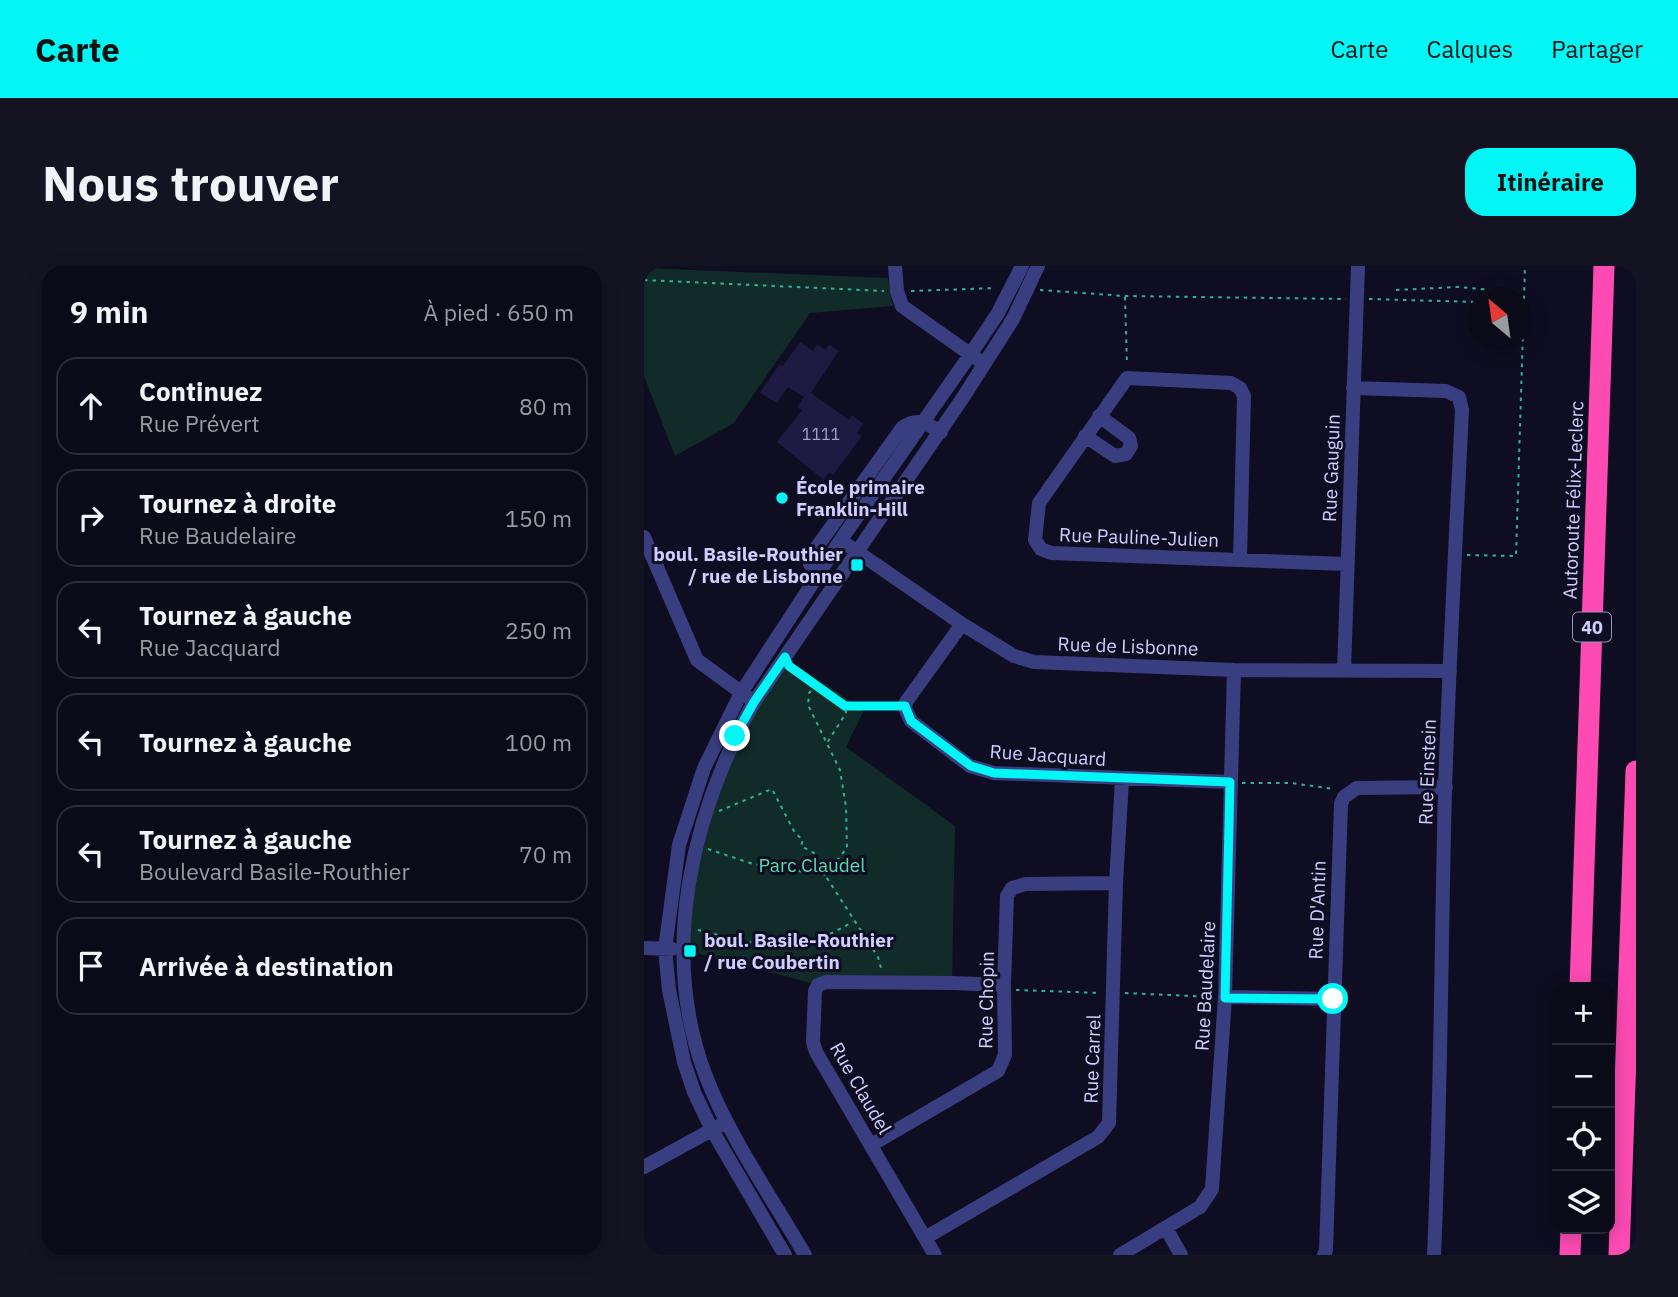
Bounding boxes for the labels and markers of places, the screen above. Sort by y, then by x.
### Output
place label: École primaire Franklin-Hill [796,475,925,521]
marker: École primaire Franklin-Hill [774,490,790,506]
place label: boul. Basile-Routhier / rue de Lisbonne [653,542,843,588]
marker: boul. Basile-Routhier / rue de Lisbonne [849,557,865,573]
place label: boul. Basile-Routhier / rue Coubertin [704,928,894,974]
marker: boul. Basile-Routhier / rue Coubertin [682,943,698,959]

